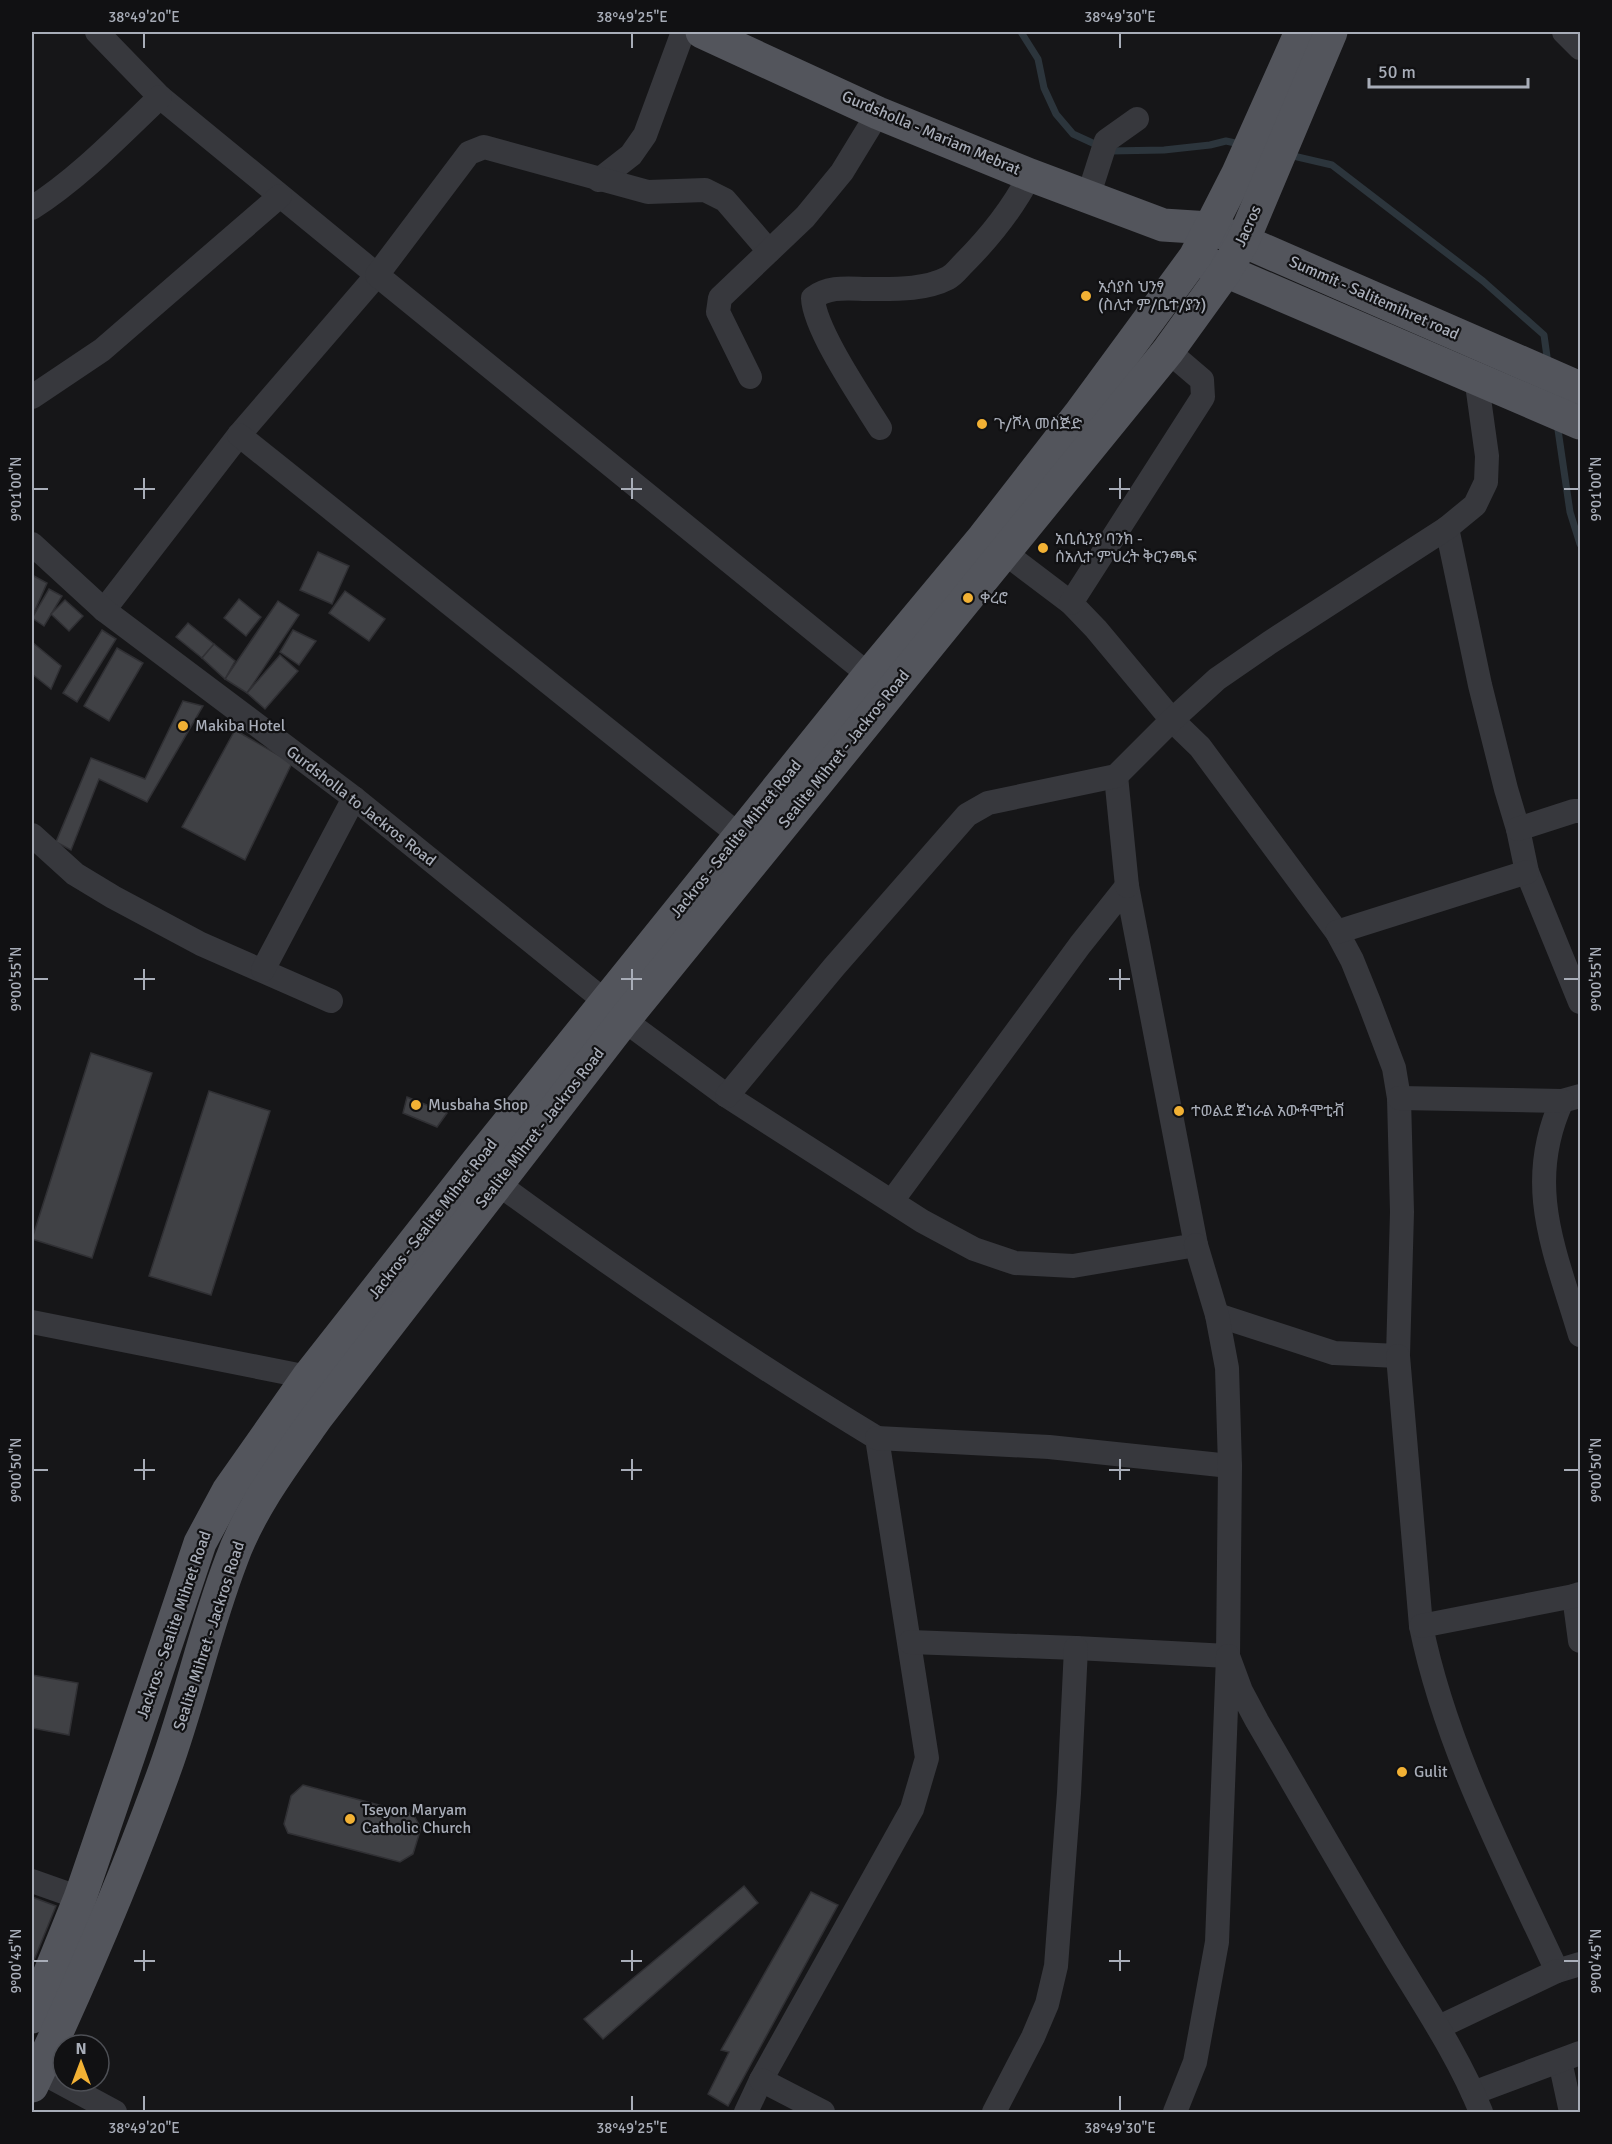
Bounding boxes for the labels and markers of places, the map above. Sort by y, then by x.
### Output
place label: ኢሳያስ ህንፃ (ስሊተ ም/ቤተ/ያን) [1098,277,1206,315]
marker: ኢሳያስ ህንፃ (ስሊተ ም/ቤተ/ያን) [1079,289,1093,303]
place label: ጉ/ሾላ መስጅድ [994,414,1083,434]
marker: ጉ/ሾላ መስጅድ [975,417,989,431]
place label: አቢሲንያ ባንክ - ሰአሊተ ምህረት ቅርንጫፍ [1055,529,1197,567]
marker: አቢሲንያ ባንክ - ሰአሊተ ምህረት ቅርንጫፍ [1036,541,1050,555]
place label: ቀረሮ [980,588,1008,608]
marker: ቀረሮ [961,591,975,605]
place label: Makiba Hotel [195,716,286,736]
marker: Makiba Hotel [176,719,190,733]
place label: Musbaha Shop [428,1095,528,1115]
marker: Musbaha Shop [409,1098,423,1112]
place label: ተወልደ ጀነራል አውቶሞቲቭ [1191,1101,1344,1121]
marker: ተወልደ ጀነራል አውቶሞቲቭ [1172,1104,1186,1118]
place label: Gulit [1414,1762,1448,1782]
marker: Gulit [1395,1765,1409,1779]
place label: Tseyon Maryam Catholic Church [362,1800,471,1838]
marker: Tseyon Maryam Catholic Church [343,1812,357,1826]

